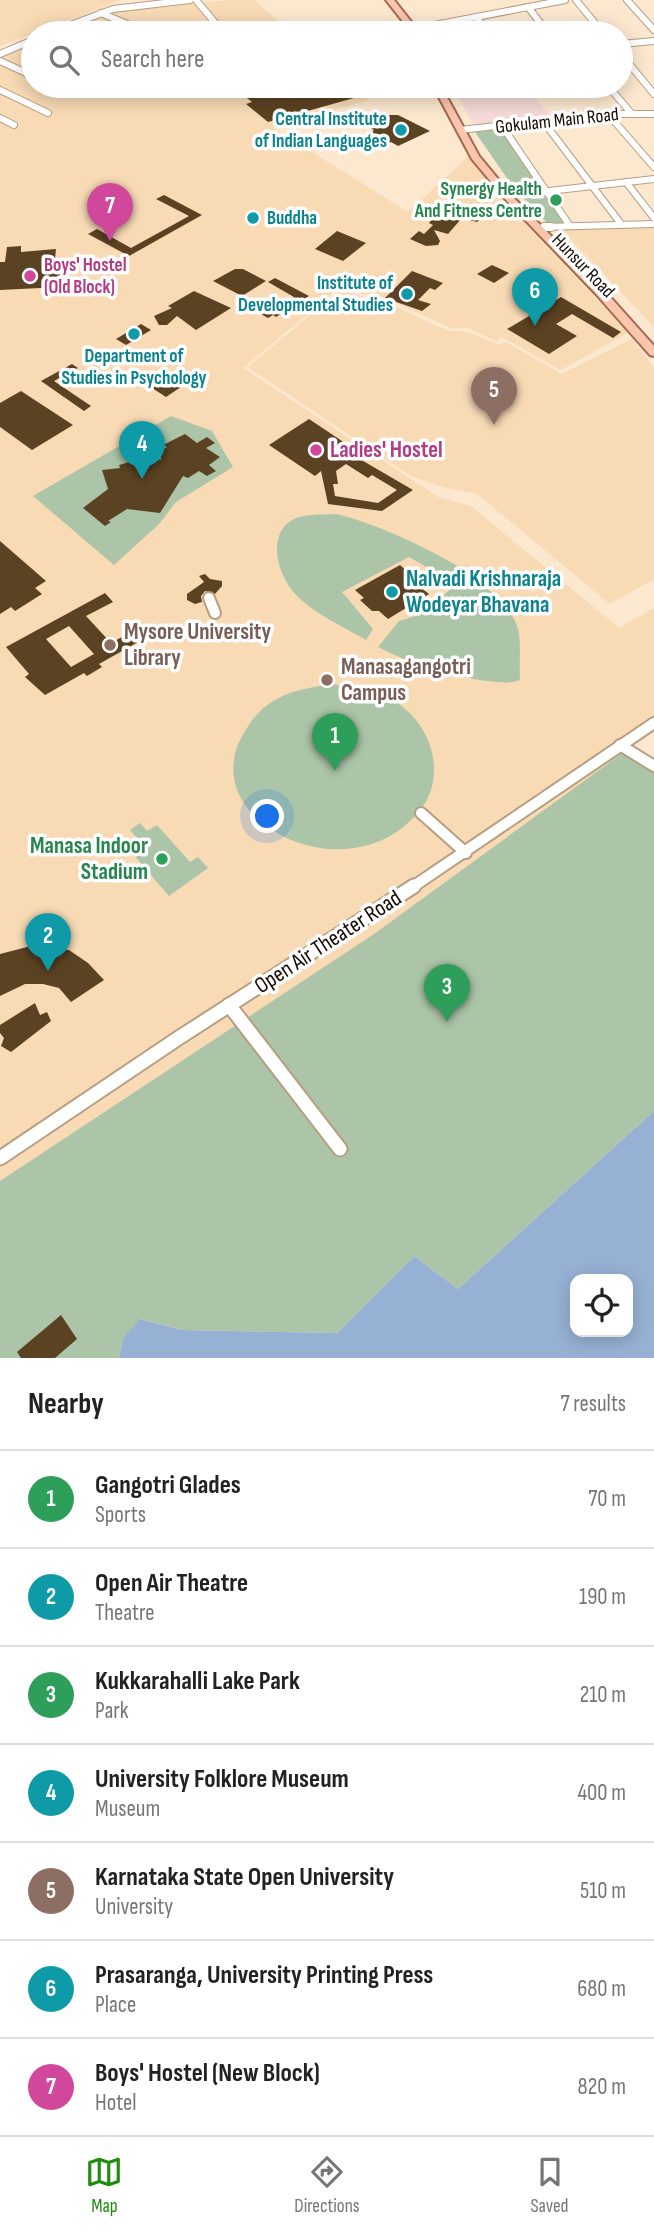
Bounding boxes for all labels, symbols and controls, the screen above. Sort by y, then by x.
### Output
search box [21,21,633,98]
icon: search [45,41,83,79]
text: Search here [101,44,204,75]
street label: Gokulam Main Road [494,103,620,139]
place label: Central Institute of Indian Languages [255,108,387,153]
marker: Central Institute of Indian Languages [393,122,409,138]
place label: Synergy Health And Fitness Centre [414,178,542,223]
pin: 7 [87,183,133,241]
marker: Synergy Health And Fitness Centre [548,192,564,208]
place label: Buddha [267,207,317,230]
marker: Buddha [245,210,261,226]
street label: Hunsur Road [547,229,619,303]
place label: Boys' Hostel (Old Block) [44,254,127,299]
marker: Boys' Hostel (Old Block) [22,268,38,284]
pin: 6 [512,268,558,326]
place label: Institute of Developmental Studies [238,272,394,317]
marker: Institute of Developmental Studies [399,286,415,302]
marker: Department of Studies in Psychology [126,326,142,342]
place label: Department of Studies in Psychology [62,345,207,390]
pin: 5 [471,367,517,425]
pin: 4 [119,421,165,479]
place label: Ladies' Hostel [330,436,443,464]
marker: Ladies' Hostel [308,442,324,458]
place label: Nalvadi Krishnaraja Wodeyar Bhavana [406,565,561,619]
marker: Nalvadi Krishnaraja Wodeyar Bhavana [384,584,400,600]
place label: Mysore University Library [124,618,272,672]
marker: Mysore University Library [102,637,118,653]
place label: Manasagangotri Campus [341,653,471,707]
marker: Manasagangotri Campus [319,672,335,688]
pin: 1 [312,713,358,771]
your location [250,799,284,833]
place label: Manasa Indoor Stadium [30,832,148,886]
marker: Manasa Indoor Stadium [154,851,170,867]
street label: Open Air Theater Road [249,884,407,1000]
pin: 2 [25,913,71,971]
pin: 3 [424,964,470,1022]
map controls [570,1274,633,1337]
button: locate [570,1274,633,1337]
text: Nearby [28,1386,104,1422]
text: 7 results [560,1390,626,1418]
text: Gangotri Glades [95,1470,241,1501]
text: 1 [46,1485,56,1513]
text: 70 m [588,1485,626,1513]
text: Sports [95,1501,146,1529]
text: Open Air Theatre [95,1568,248,1599]
text: 2 [46,1583,56,1611]
text: 190 m [579,1583,626,1611]
text: Theatre [95,1599,155,1627]
text: Kukkarahalli Lake Park [95,1666,300,1697]
text: 3 [46,1681,56,1709]
text: 210 m [580,1681,626,1709]
text: Park [95,1697,129,1725]
text: University Folklore Museum [95,1764,349,1795]
text: 4 [46,1779,56,1807]
text: 400 m [577,1779,626,1807]
text: Museum [95,1795,160,1823]
text: Karnataka State Open University [95,1862,394,1893]
text: 5 [46,1877,56,1905]
text: 510 m [580,1877,626,1905]
text: University [95,1893,173,1921]
text: Prasaranga, University Printing Press [95,1960,433,1991]
text: 6 [46,1975,56,2003]
text: 680 m [577,1975,626,2003]
text: Place [95,1991,136,2019]
text: Boys' Hostel (New Block) [95,2058,320,2089]
text: 7 [46,2073,56,2101]
text: 820 m [577,2073,626,2101]
text: Hotel [95,2089,137,2117]
tab: Map [85,2153,123,2218]
tab: Directions [294,2153,360,2218]
tab: Saved [530,2153,569,2218]

